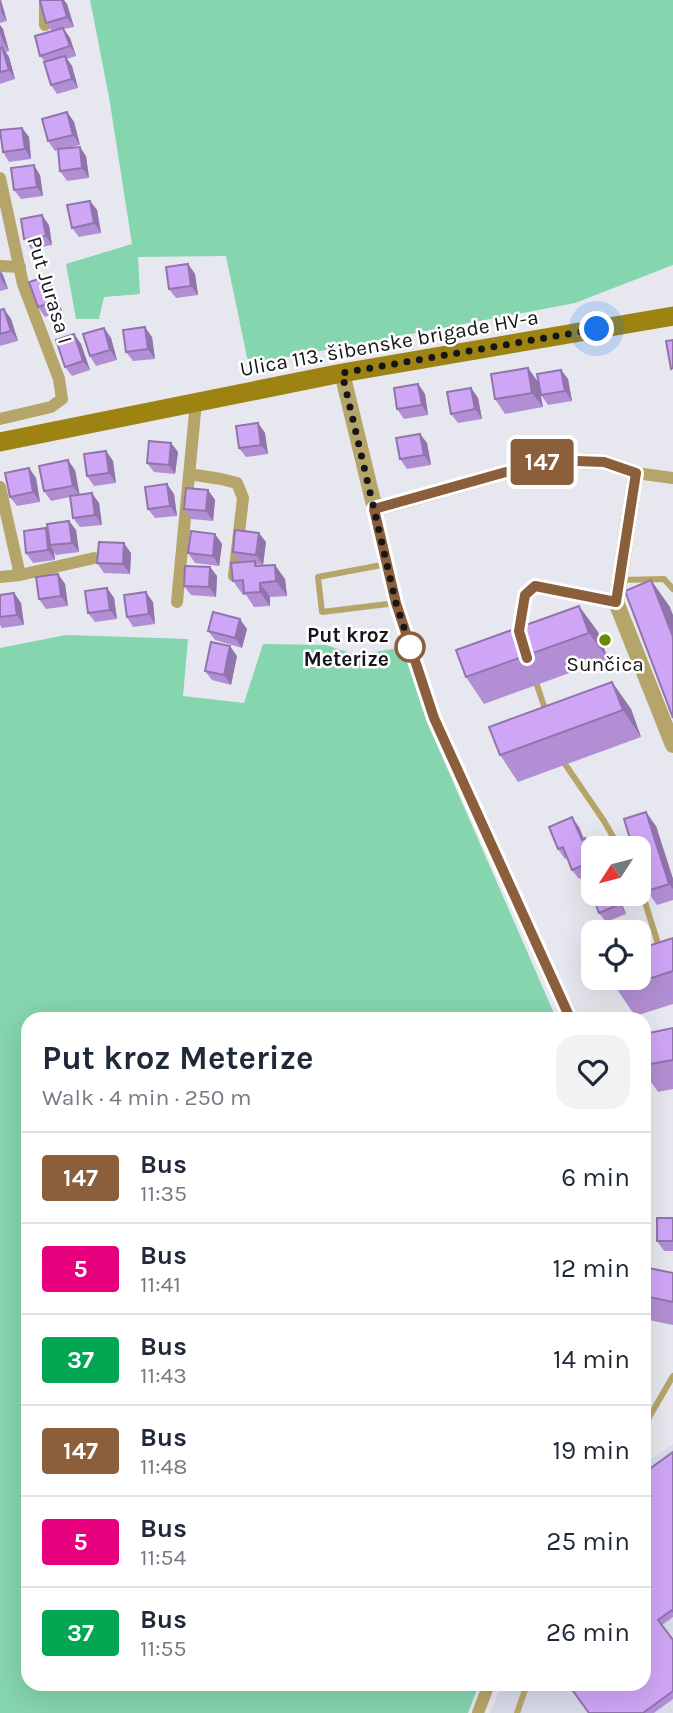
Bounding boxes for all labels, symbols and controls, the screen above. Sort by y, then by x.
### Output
street label: Put Jurasa I [22,233,78,347]
street label: Ulica 113. šibenske brigade HV-a [238,305,540,381]
your location [579,311,614,346]
line badge: 147 [502,439,582,485]
text: 147 [525,448,559,476]
place label: Put kroz Meterize [303,623,389,671]
marker: Put kroz Meterize [395,632,425,662]
marker: Sunčica [597,632,613,648]
place label: Sunčica [566,652,644,676]
north arrow [581,836,651,906]
map controls [581,836,651,990]
button: locate [581,920,651,990]
button: heart [556,1035,630,1109]
text: Put kroz Meterize [42,1039,314,1077]
text: Walk · 4 min · 250 m [42,1084,251,1111]
text: Bus [140,1149,187,1180]
text: 6 min [561,1162,630,1193]
text: 147 [63,1164,98,1192]
text: 11:35 [140,1180,187,1207]
text: Bus [140,1240,187,1271]
text: 12 min [552,1253,630,1284]
text: 5 [74,1255,87,1283]
text: 11:41 [140,1271,181,1298]
text: Bus [140,1331,187,1362]
text: 14 min [553,1344,630,1375]
text: 37 [67,1346,94,1374]
text: 11:43 [140,1362,187,1389]
text: Bus [140,1422,187,1453]
text: 19 min [552,1435,630,1466]
text: 147 [63,1437,98,1465]
text: 11:48 [140,1453,187,1480]
text: Bus [140,1513,187,1544]
text: 25 min [546,1526,630,1557]
text: 5 [74,1528,87,1556]
text: 11:54 [140,1544,186,1571]
text: Bus [140,1604,187,1635]
text: 26 min [546,1617,630,1648]
text: 37 [67,1619,94,1647]
text: 11:55 [140,1635,186,1662]

